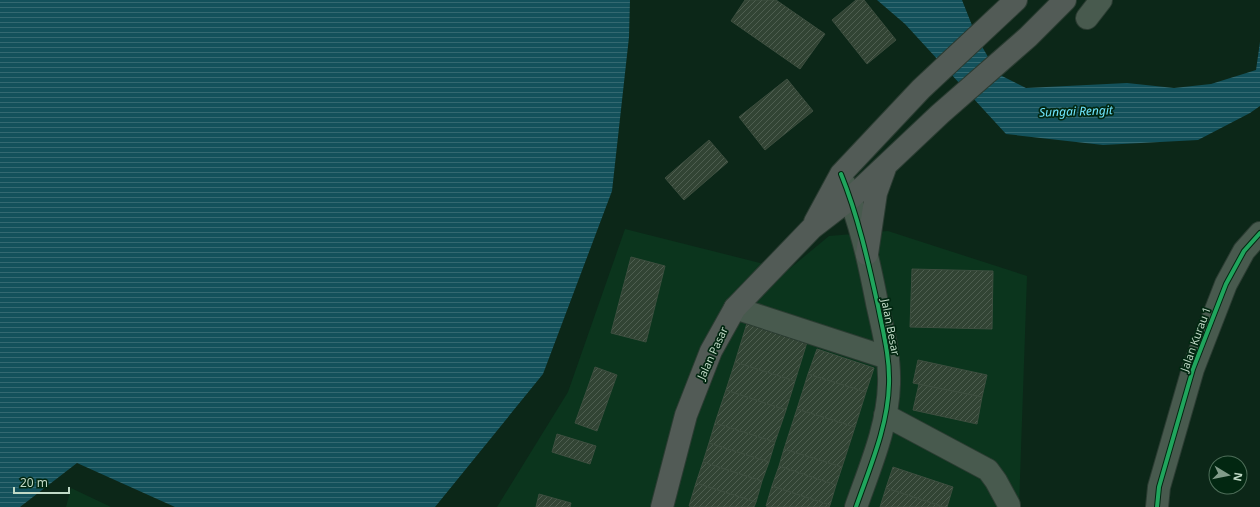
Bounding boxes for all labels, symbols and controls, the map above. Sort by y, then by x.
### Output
water label: Sungai Rengit [1039,101,1114,121]
street label: Jalan Besar [878,297,904,357]
street label: Jalan Kurau 1 [1176,305,1214,374]
street label: Jalan Pasar [693,324,731,383]
north arrow [1208,455,1248,495]
scale bar [14,469,69,495]
text: N [1230,471,1247,483]
text: 20 m [20,474,48,491]

